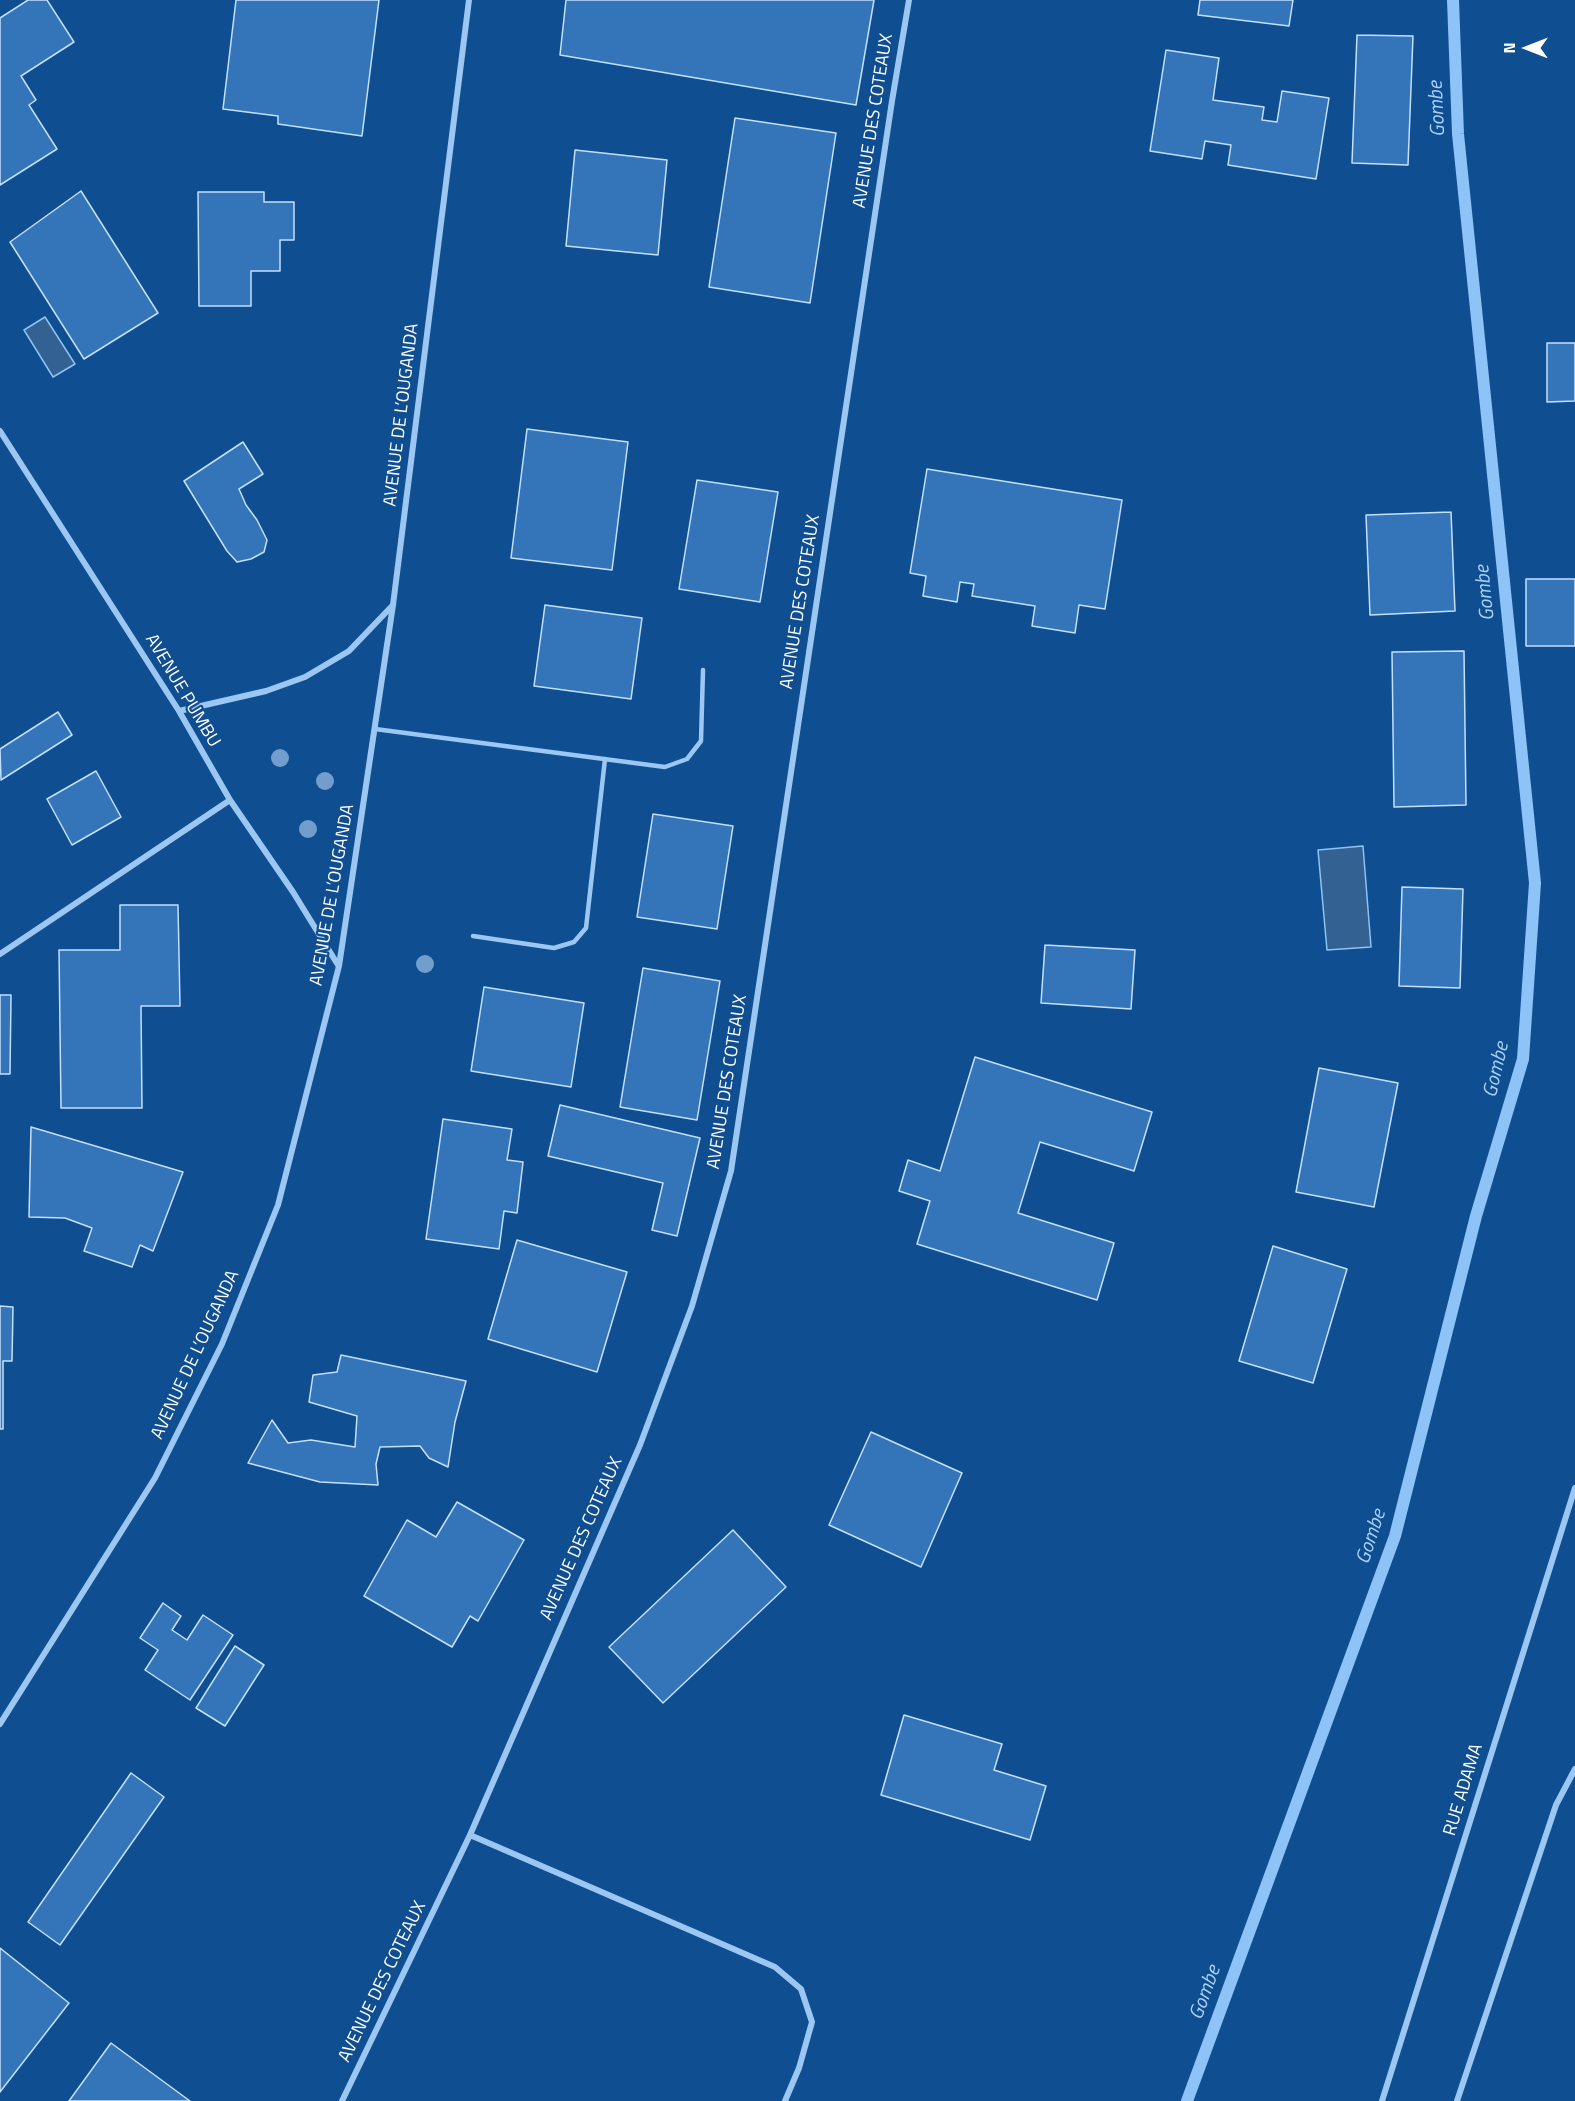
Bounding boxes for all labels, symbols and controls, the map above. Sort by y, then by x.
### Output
north arrow [1497,18,1557,78]
street label: AVENUE DES COTEAUX [850,32,898,210]
text: N [1497,42,1521,54]
water label: Gombe [1425,80,1451,138]
street label: AVENUE DE L’OUGANDA [380,322,424,508]
street label: AVENUE DES COTEAUX [777,513,825,691]
water label: Gombe [1471,564,1501,622]
street label: AVENUE PUMBU [140,630,224,752]
street label: AVENUE DE L’OUGANDA [306,802,360,988]
street label: AVENUE DES COTEAUX [704,993,752,1171]
water label: Gombe [1479,1040,1515,1100]
street label: AVENUE DE L’OUGANDA [147,1267,245,1443]
street label: AVENUE DES COTEAUX [536,1454,628,1624]
water label: Gombe [1352,1507,1392,1567]
street label: RUE ADAMA [1440,1741,1488,1839]
street label: AVENUE DES COTEAUX [335,1898,431,2066]
water label: Gombe [1185,1963,1227,2023]

